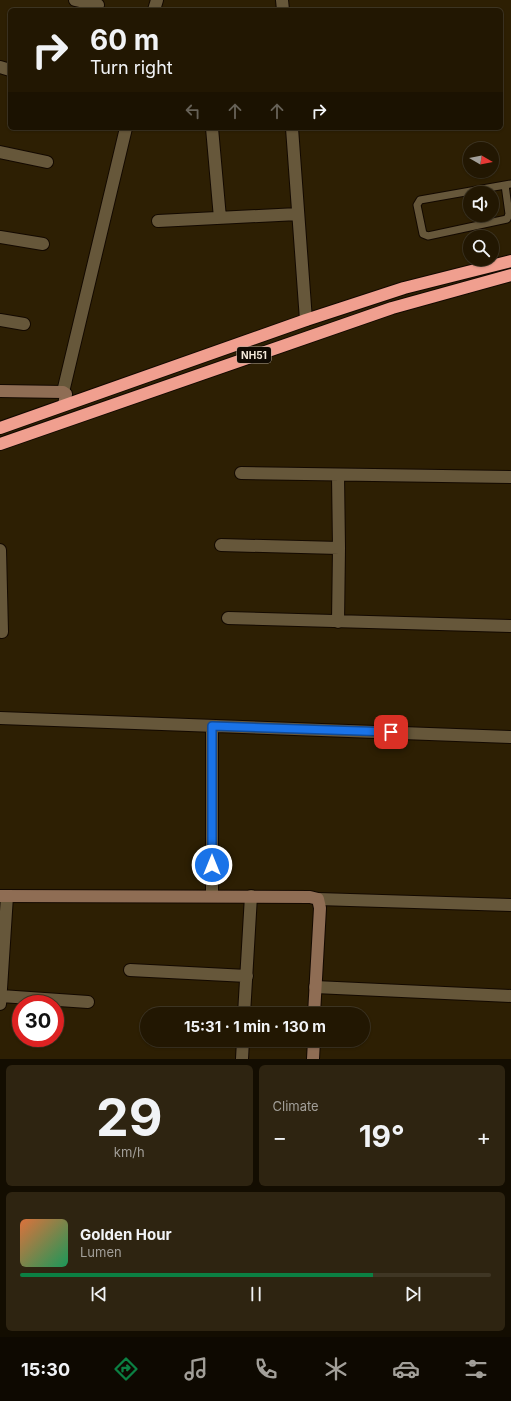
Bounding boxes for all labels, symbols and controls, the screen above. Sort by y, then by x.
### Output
text: 60 m [90,23,159,57]
icon: right [24,24,76,76]
text: Turn right [90,57,173,78]
icon: left [182,100,204,122]
icon: ahead [224,100,246,122]
icon: ahead [266,100,288,122]
icon: right [308,100,330,122]
north arrow [463,142,499,178]
map controls [463,142,499,266]
button: sound [463,186,499,222]
button: search [463,230,499,266]
road number: NH51 [237,347,271,363]
pin [374,715,408,749]
icon: arrive [380,721,402,743]
position arrow [191,844,233,886]
speed limit sign: 30 [12,995,64,1047]
text: 15:31 · 1 min · 130 m [184,1017,326,1036]
text: 29 [96,1086,163,1149]
text: Climate [273,1098,319,1114]
text: 19° [359,1118,405,1154]
text: − [273,1124,287,1150]
text: + [476,1124,491,1150]
text: km/h [114,1144,145,1160]
text: Golden Hour [80,1225,172,1244]
text: Lumen [80,1244,122,1260]
icon: previous [88,1283,110,1305]
icon: pause [245,1283,267,1305]
icon: next [402,1283,424,1305]
icon: directions [112,1355,140,1383]
icon: music [182,1355,210,1383]
icon: phone [252,1355,280,1383]
icon: climate [322,1355,350,1383]
icon: car [392,1355,420,1383]
icon: filters [462,1355,490,1383]
text: 15:30 [21,1359,70,1380]

